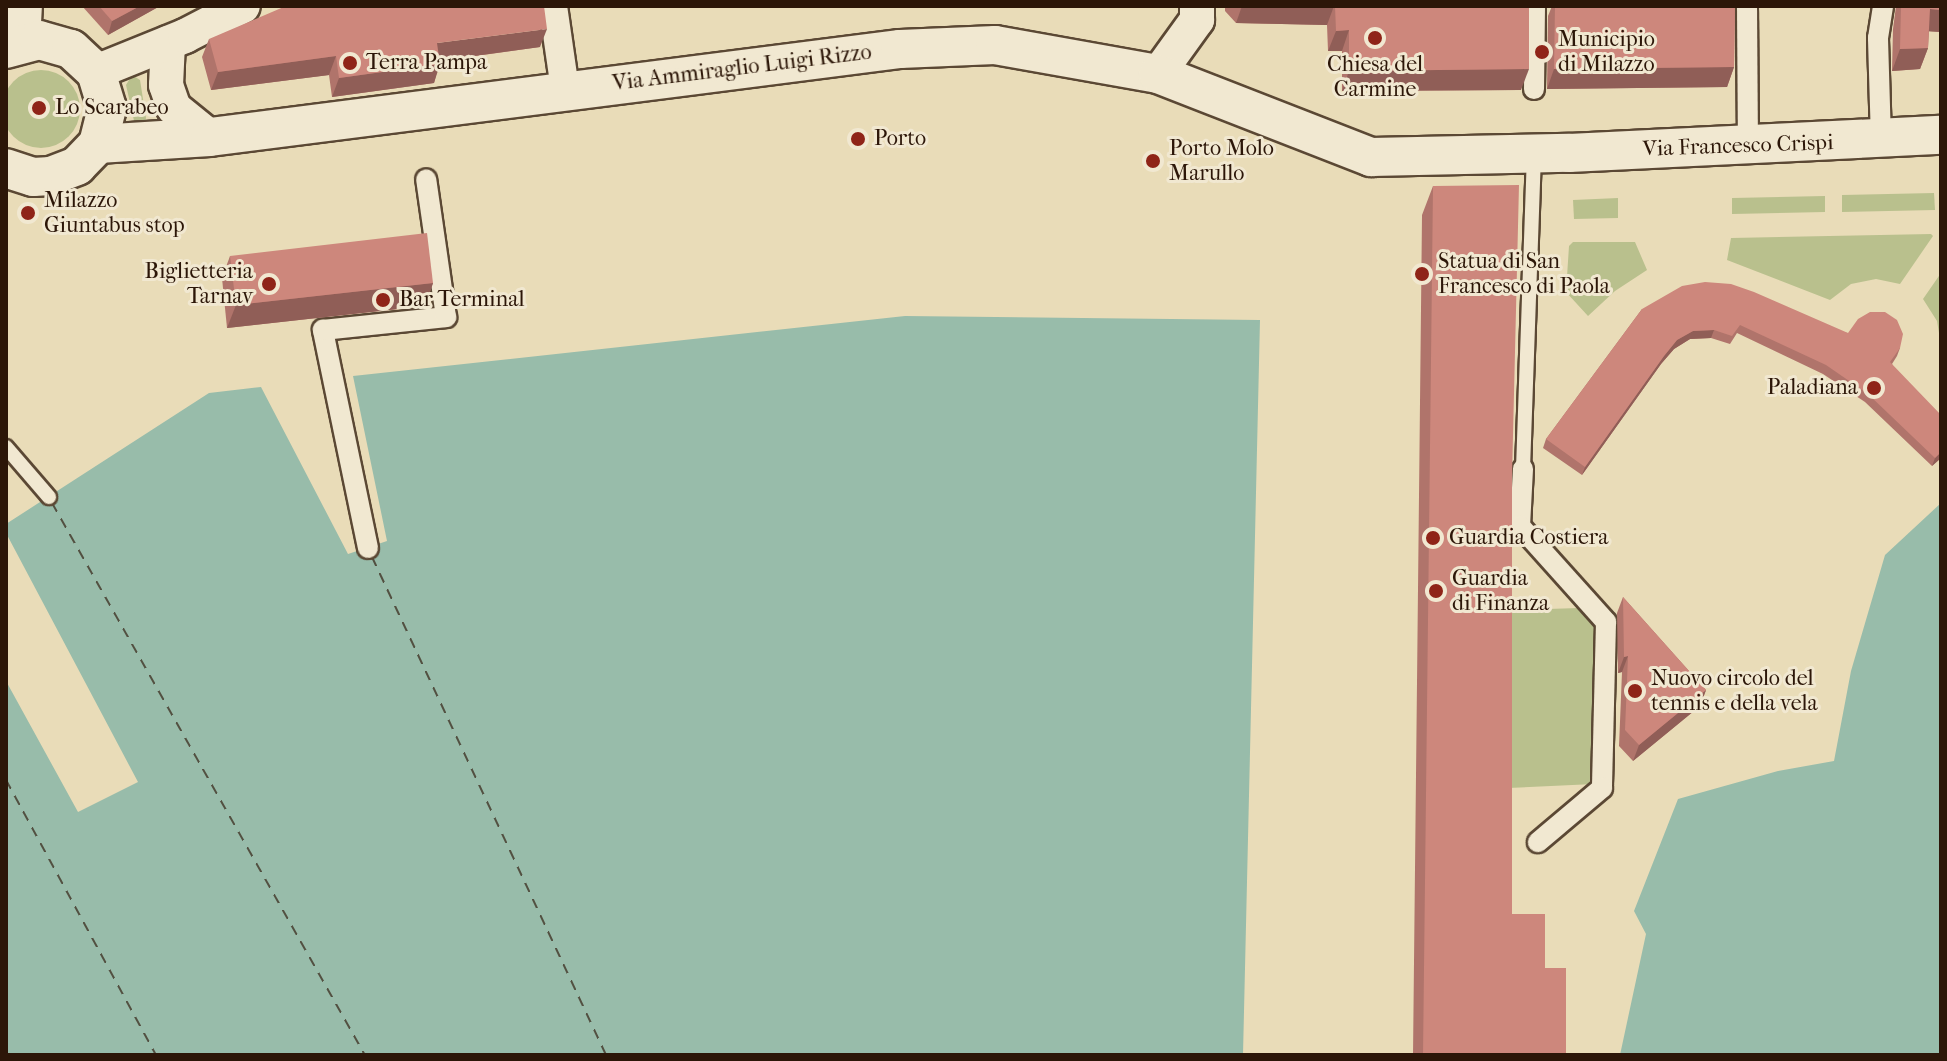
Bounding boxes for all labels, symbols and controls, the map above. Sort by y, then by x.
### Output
place label: Municipio di Milazzo [1558,26,1655,78]
marker: Chiesa del Carmine [1366,29,1384,47]
street label: Via Ammiraglio Luigi Rizzo [611,39,873,97]
marker: Municipio di Milazzo [1533,43,1551,61]
place label: Terra Pampa [366,50,487,76]
place label: Chiesa del Carmine [1327,51,1423,102]
marker: Terra Pampa [341,54,359,72]
place label: Lo Scarabeo [55,95,169,121]
marker: Lo Scarabeo [30,99,48,117]
place label: Porto [874,126,926,152]
street label: Via Francesco Crispi [1642,129,1834,163]
marker: Porto [849,130,867,148]
place label: Porto Molo Marullo [1169,135,1274,186]
marker: Porto Molo Marullo [1144,152,1162,170]
place label: Milazzo Giuntabus stop [44,187,185,238]
marker: Milazzo Giuntabus stop [19,204,37,222]
place label: Statua di San Francesco di Paola [1438,248,1610,300]
place label: Biglietteria Tarnav [145,258,253,310]
marker: Statua di San Francesco di Paola [1413,265,1431,283]
marker: Biglietteria Tarnav [260,275,278,293]
place label: Bar Terminal [399,287,525,313]
marker: Bar Terminal [374,291,392,309]
place label: Paladiana [1767,375,1858,401]
marker: Paladiana [1865,379,1883,397]
place label: Guardia Costiera [1449,525,1608,551]
marker: Guardia Costiera [1424,529,1442,547]
place label: Guardia di Finanza [1452,565,1549,616]
marker: Guardia di Finanza [1427,582,1445,600]
place label: Nuovo circolo del tennis e della vela [1651,665,1818,716]
marker: Nuovo circolo del tennis e della vela [1626,682,1644,700]

